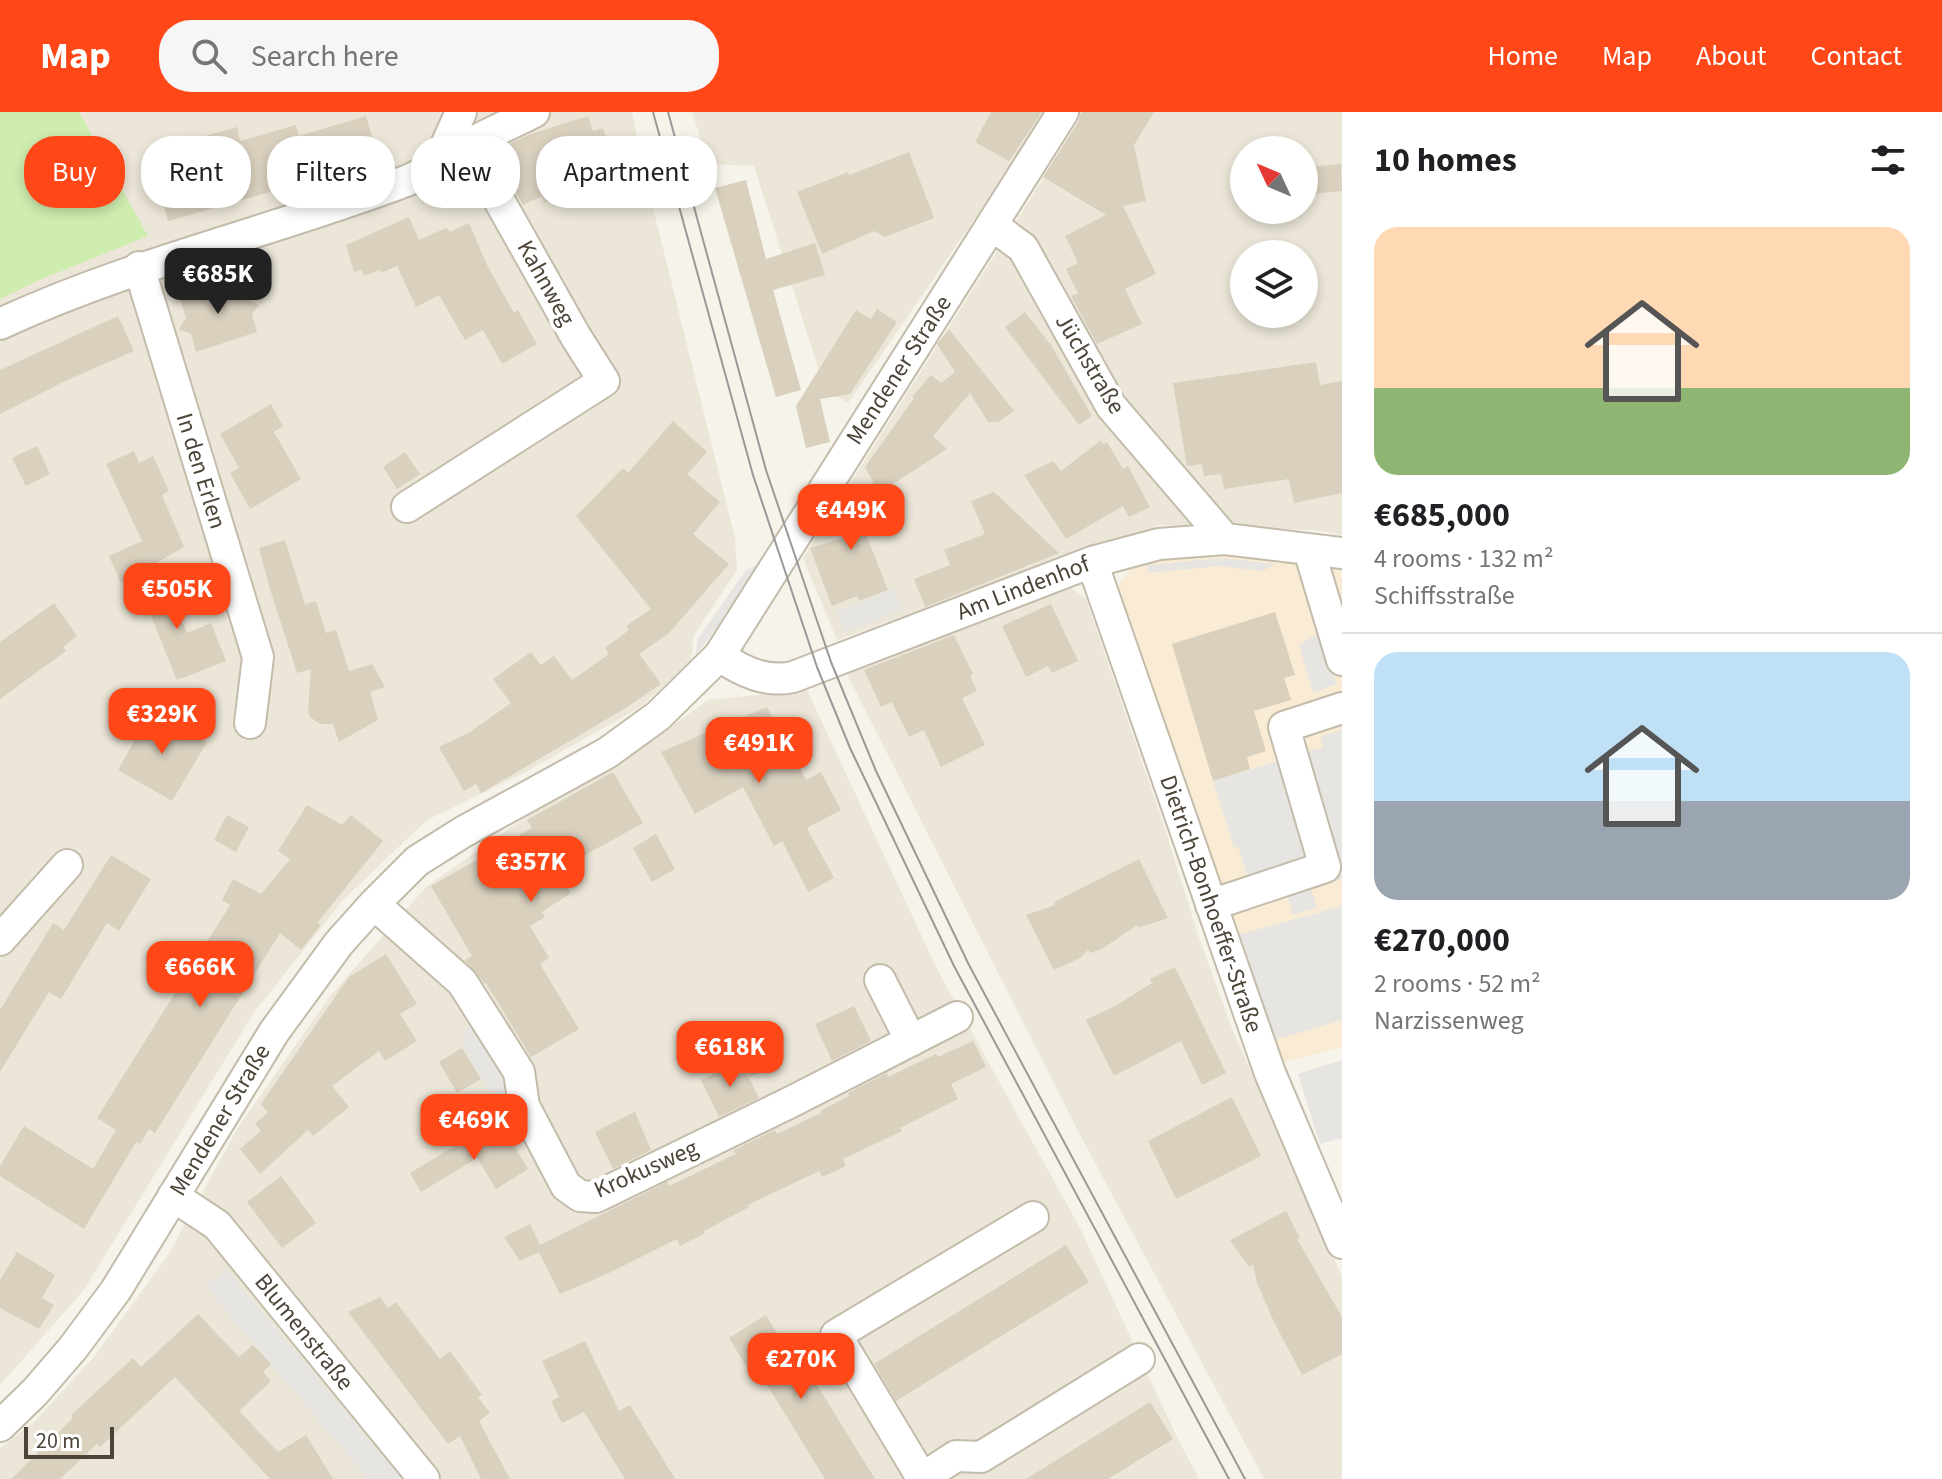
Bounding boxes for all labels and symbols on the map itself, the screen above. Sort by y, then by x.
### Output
north arrow [1230,136,1318,224]
street label: Kahnweg [508,234,584,332]
pin: €685K [162,248,274,316]
street label: Mendener Straße [838,288,960,452]
street label: Jüchstraße [1046,307,1134,421]
street label: In den Erlen [167,409,235,533]
pin: €449K [795,484,907,552]
street label: Am Lindenhof [951,546,1095,629]
pin: €505K [121,563,233,631]
pin: €329K [106,688,218,756]
pin: €491K [703,717,815,785]
street label: Dietrich-Bonhoeffer-Straße [1150,770,1272,1038]
pin: €357K [475,836,587,904]
pin: €666K [144,941,256,1009]
pin: €618K [674,1021,786,1089]
street label: Mendener Straße [161,1037,279,1203]
pin: €469K [418,1094,530,1162]
street label: Krokusweg [588,1131,704,1207]
street label: Blumenstraße [246,1266,362,1398]
pin: €270K [745,1333,857,1401]
scale bar [24,1423,114,1459]

